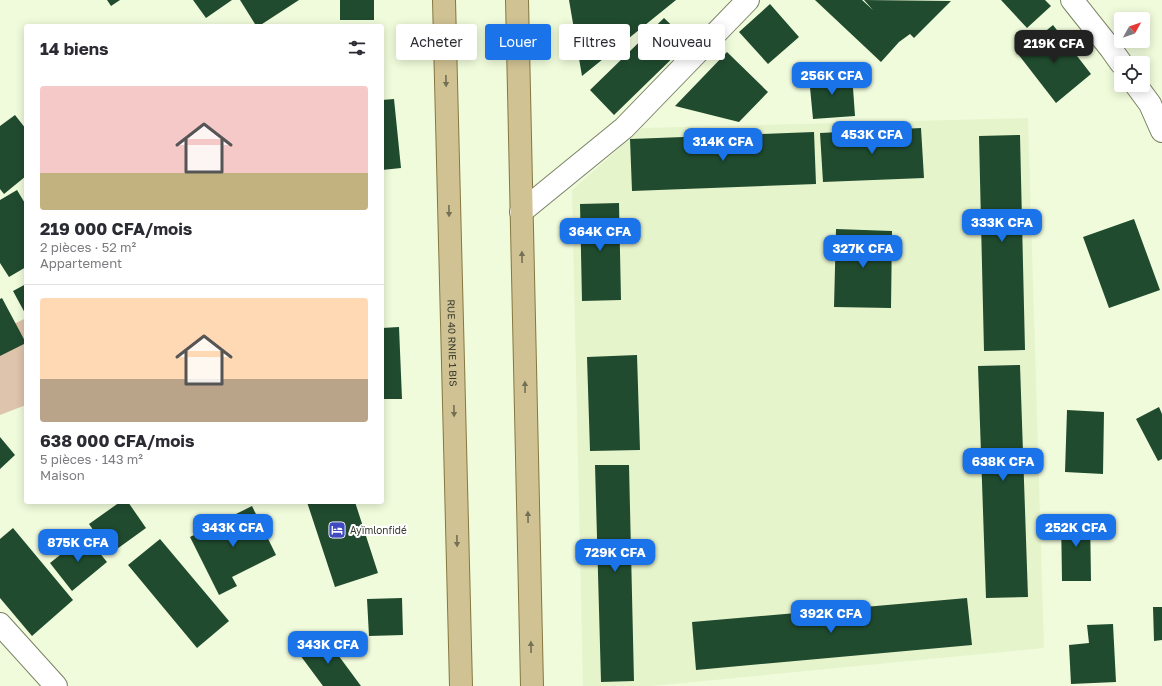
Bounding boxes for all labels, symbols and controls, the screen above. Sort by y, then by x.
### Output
north arrow [1114,12,1150,48]
map controls [1114,12,1150,92]
chip: Acheter [396,24,477,60]
chip: Louer [485,24,551,60]
chip: Filtres [559,24,630,60]
chip: Nouveau [638,24,725,60]
pin: 219K CFA [1013,30,1095,64]
text: 219K CFA [1023,35,1085,51]
icon: filters [346,37,368,59]
text: 14 biens [40,38,109,59]
button: locate [1114,56,1150,92]
pin: 256K CFA [791,62,873,96]
text: 256K CFA [801,67,863,83]
one-way arrow [443,75,449,88]
icon: home [168,112,240,184]
pin: 453K CFA [831,121,913,155]
text: 453K CFA [841,126,903,142]
pin: 314K CFA [682,128,764,162]
text: 314K CFA [693,133,753,149]
one-way arrow [446,205,452,218]
pin: 333K CFA [961,209,1043,243]
text: 333K CFA [971,214,1033,230]
text: 219 000 CFA/mois [40,218,192,239]
pin: 364K CFA [559,218,641,252]
text: 364K CFA [569,223,631,239]
pin: 327K CFA [822,235,904,269]
text: 2 pièces · 52 m² [40,239,136,255]
text: 327K CFA [832,240,894,256]
one-way arrow [519,250,525,263]
text: Appartement [40,255,122,271]
street label: RUE 40 RNIE 1 BIS [445,299,460,387]
icon: home [168,324,240,396]
one-way arrow [522,380,528,393]
one-way arrow [451,405,457,418]
text: 638 000 CFA/mois [40,430,195,451]
pin: 638K CFA [962,448,1044,482]
text: 5 pièces · 143 m² [40,451,143,467]
text: 638K CFA [972,453,1034,469]
text: Maison [40,467,85,483]
one-way arrow [525,511,532,523]
pin: 343K CFA [192,514,274,548]
pin: 252K CFA [1035,514,1117,548]
text: 343K CFA [202,519,264,535]
text: 252K CFA [1045,519,1107,535]
hotel icon: Ayïmlonfidé [327,520,347,540]
place label: Ayïmlonfidé [350,524,407,536]
pin: 875K CFA [37,529,119,563]
text: 875K CFA [47,534,109,550]
one-way arrow [454,535,460,548]
pin: 729K CFA [574,539,656,573]
text: 729K CFA [584,544,646,560]
pin: 392K CFA [790,600,872,634]
text: 392K CFA [800,605,862,621]
pin: 343K CFA [287,631,369,665]
text: 343K CFA [297,636,359,652]
one-way arrow [528,641,535,653]

